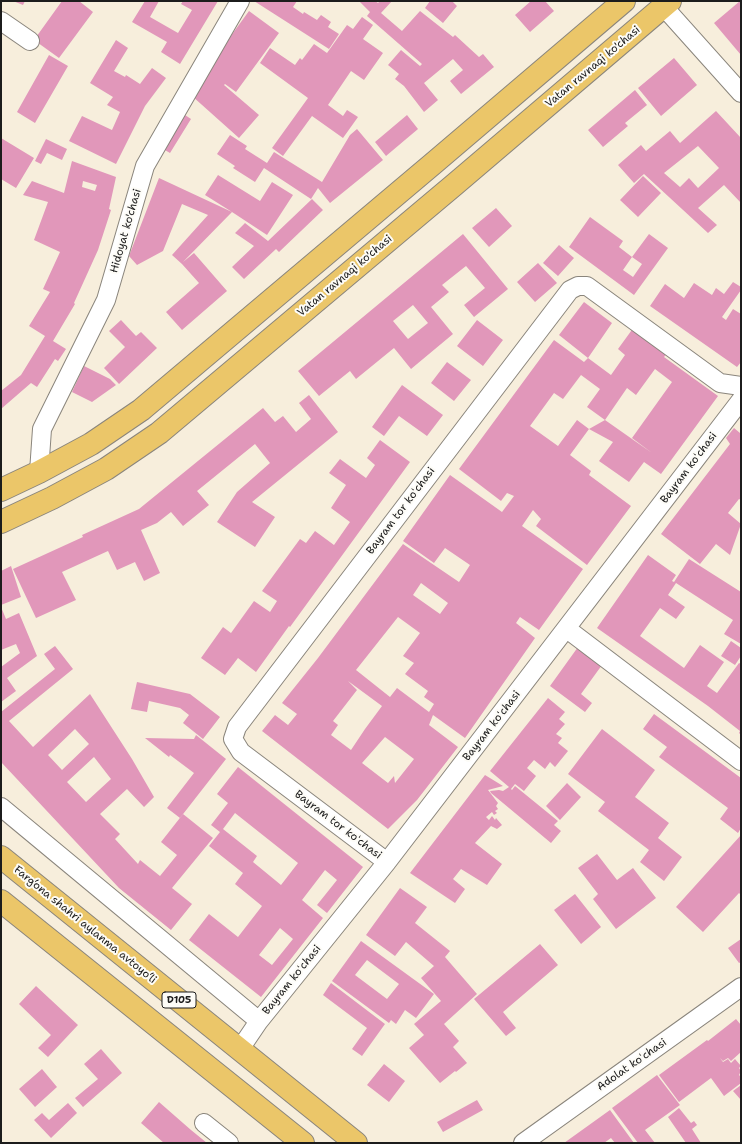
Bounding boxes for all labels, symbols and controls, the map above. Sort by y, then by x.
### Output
street label: Vatan ravnaqi ko'chasi [543,23,643,111]
street label: Hidoyat ko'chasi [108,187,144,275]
street label: Vatan ravnaqi ko'chasi [295,232,395,320]
street label: Bayram koʻchasi [658,430,720,506]
street label: Bayram tor koʻchasi [364,465,438,557]
street label: Bayram koʻchasi [460,688,524,764]
street label: Bayram tor koʻchasi [292,788,384,862]
street label: Farg‘ona shahri aylanma avtoyo‘li [11,863,159,987]
street label: Bayram koʻchasi [260,943,324,1017]
road number: D105 [162,992,196,1008]
street label: Adolat koʻchasi [595,1036,669,1094]

